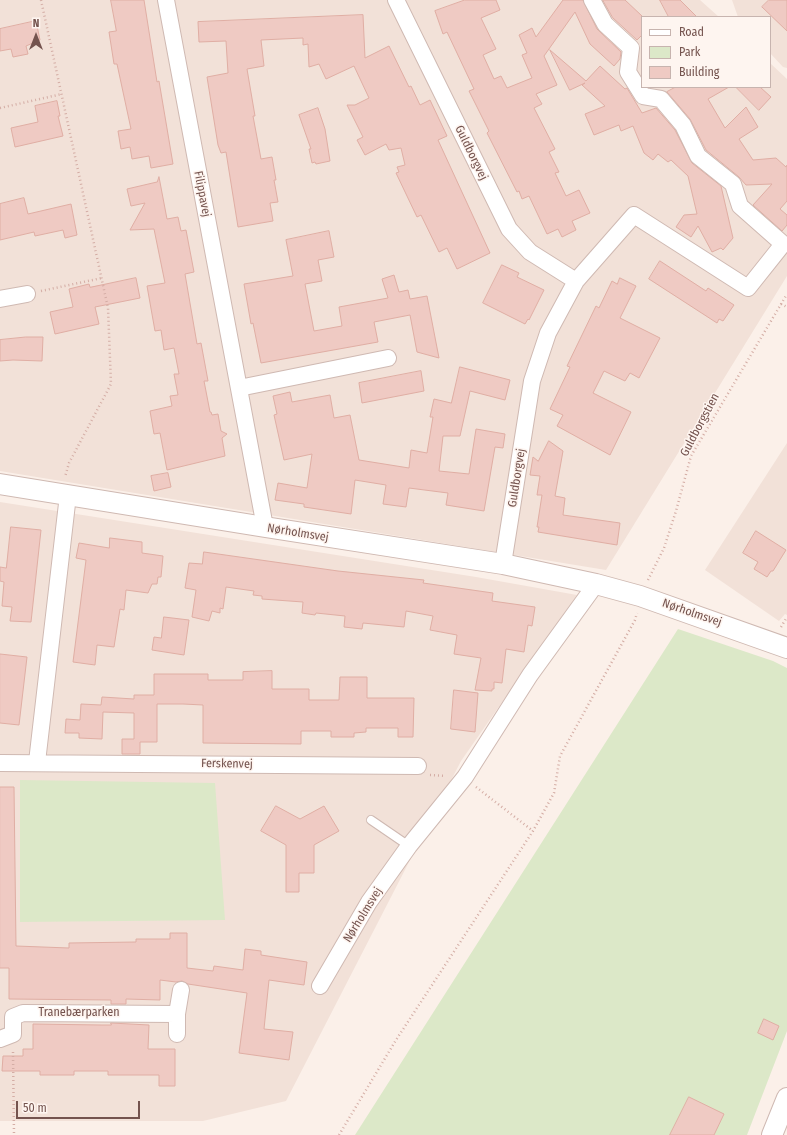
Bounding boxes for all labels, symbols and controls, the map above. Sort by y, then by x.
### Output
north arrow [16,16,56,56]
legend [641,16,771,88]
text: N [33,17,39,30]
text: Road [679,25,704,39]
text: Park [679,45,700,59]
text: Building [679,65,719,79]
street label: Guldborgvej [452,123,490,183]
street label: Filippavej [190,170,214,218]
street label: Guldborgstien [677,391,723,459]
street label: Guldborgvej [505,448,529,508]
street label: Nørholmsvej [266,521,330,545]
street label: Nørholmsvej [660,596,724,630]
street label: Ferskenvej [201,756,253,772]
street label: Nørholmsvej [340,885,386,945]
street label: Tranebærparken [39,1006,119,1020]
scale bar [18,1093,142,1119]
text: 50 m [23,1101,47,1115]

